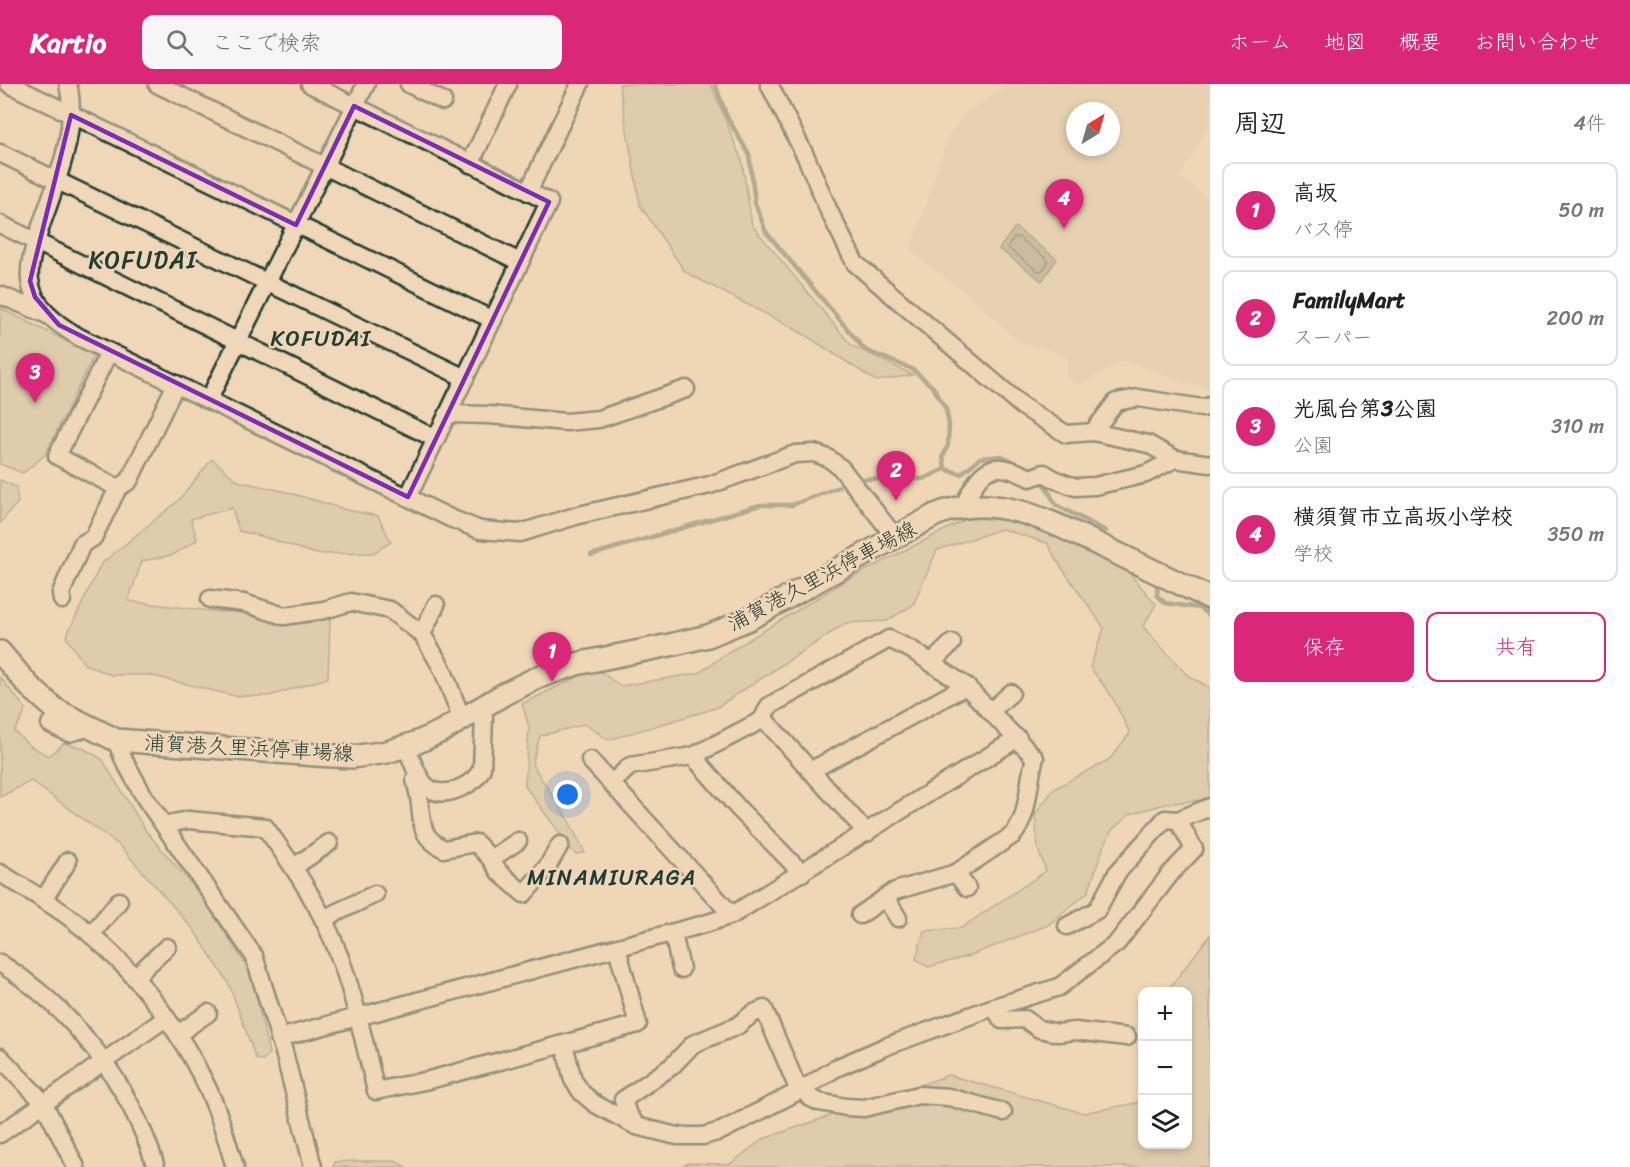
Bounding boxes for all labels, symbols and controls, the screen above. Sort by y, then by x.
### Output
search box [142,15,562,69]
text: Kartio [30,18,106,67]
text: ここで検索 [211,23,321,62]
text: ホーム [1229,23,1291,61]
text: 地図 [1324,23,1366,61]
text: 概要 [1399,23,1441,61]
text: お問い合わせ [1474,23,1600,61]
icon: search [163,26,196,59]
text: 周辺 [1234,100,1286,146]
north arrow [1066,102,1120,156]
text: 4件 [1574,106,1606,141]
text: 高坂 [1293,173,1337,212]
pin: 4 [1044,180,1084,229]
text: 1 [1251,193,1260,228]
text: 50 m [1559,193,1604,228]
text: バス停 [1293,212,1353,247]
district label: KOFUDAI [88,239,198,281]
text: FamilyMart [1293,281,1405,320]
text: 2 [1250,301,1261,336]
text: 200 m [1547,301,1604,336]
district label: KOFUDAI [271,319,372,358]
text: スーパー [1293,320,1372,355]
pin: 3 [15,354,54,403]
text: 光風台第3公園 [1293,389,1437,428]
text: 3 [1250,409,1261,444]
text: 310 m [1551,409,1604,444]
text: 公園 [1293,428,1333,463]
pin: 2 [876,452,916,501]
text: 横須賀市立高坂小学校 [1293,497,1513,536]
street label: 浦賀港久里浜停車場線 [720,510,924,642]
text: 4 [1249,517,1262,552]
text: 350 m [1548,517,1604,552]
text: 学校 [1293,536,1333,571]
button: 保存 [1234,612,1414,682]
button: 共有 [1426,612,1606,682]
pin: 1 [532,632,572,682]
street label: 浦賀港久里浜停車場線 [143,724,355,772]
your location [553,780,582,809]
district label: MINAMIURAGA [527,858,697,897]
map controls [1138,987,1192,1149]
button: + [1138,987,1192,1041]
button: − [1138,1041,1192,1095]
button: layers [1138,1095,1192,1149]

